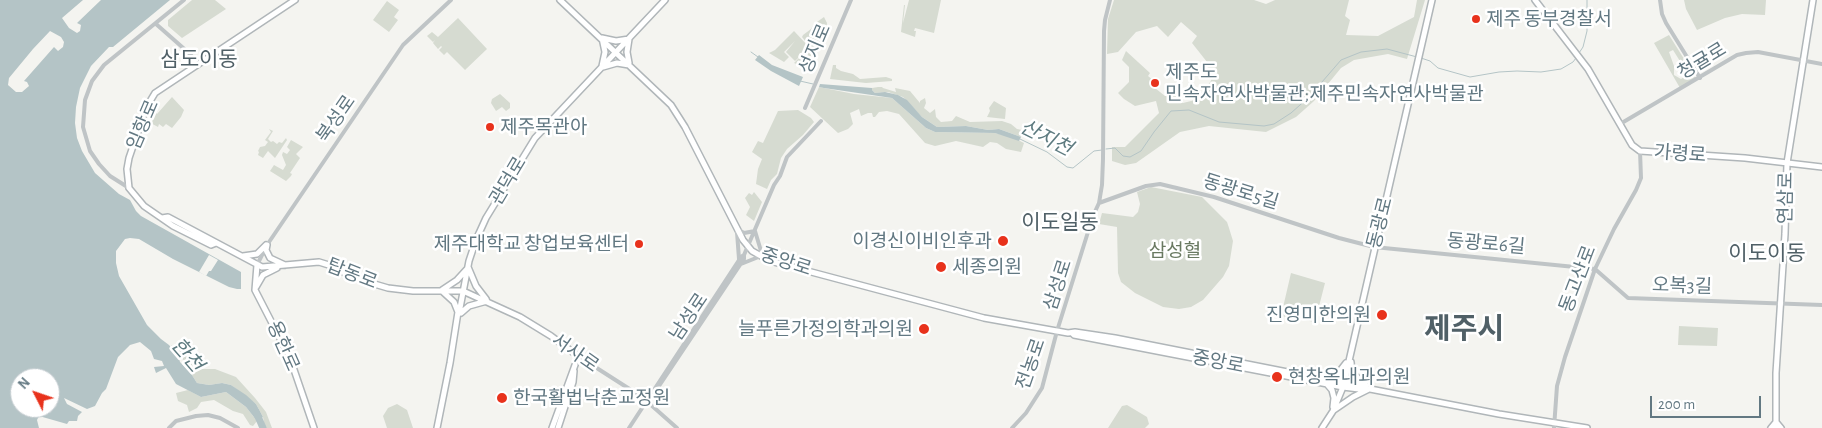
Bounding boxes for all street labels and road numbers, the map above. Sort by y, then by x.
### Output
street label: 성지로 [794,20,836,78]
street label: 청귤로 [1674,38,1730,84]
street label: 북성로 [312,91,360,147]
street label: 임항로 [122,96,164,154]
street label: 가령로 [1653,141,1707,167]
street label: 관덕로 [485,153,531,209]
street label: 동광로5길 [1200,170,1282,214]
street label: 연삼로 [1774,172,1798,224]
street label: 동광로 [1363,195,1397,251]
street label: 동광로6길 [1446,229,1526,259]
street label: 동고산로 [1555,242,1601,316]
street label: 중앙로 [758,243,814,281]
street label: 탑동로 [323,254,381,294]
street label: 삼성로 [1039,257,1077,313]
street label: 오복3길 [1651,274,1713,298]
street label: 남성로 [665,289,713,345]
street label: 용한로 [262,317,304,375]
street label: 서사로 [547,329,603,377]
street label: 전농로 [1012,335,1050,393]
street label: 중앙로 [1190,346,1246,378]

